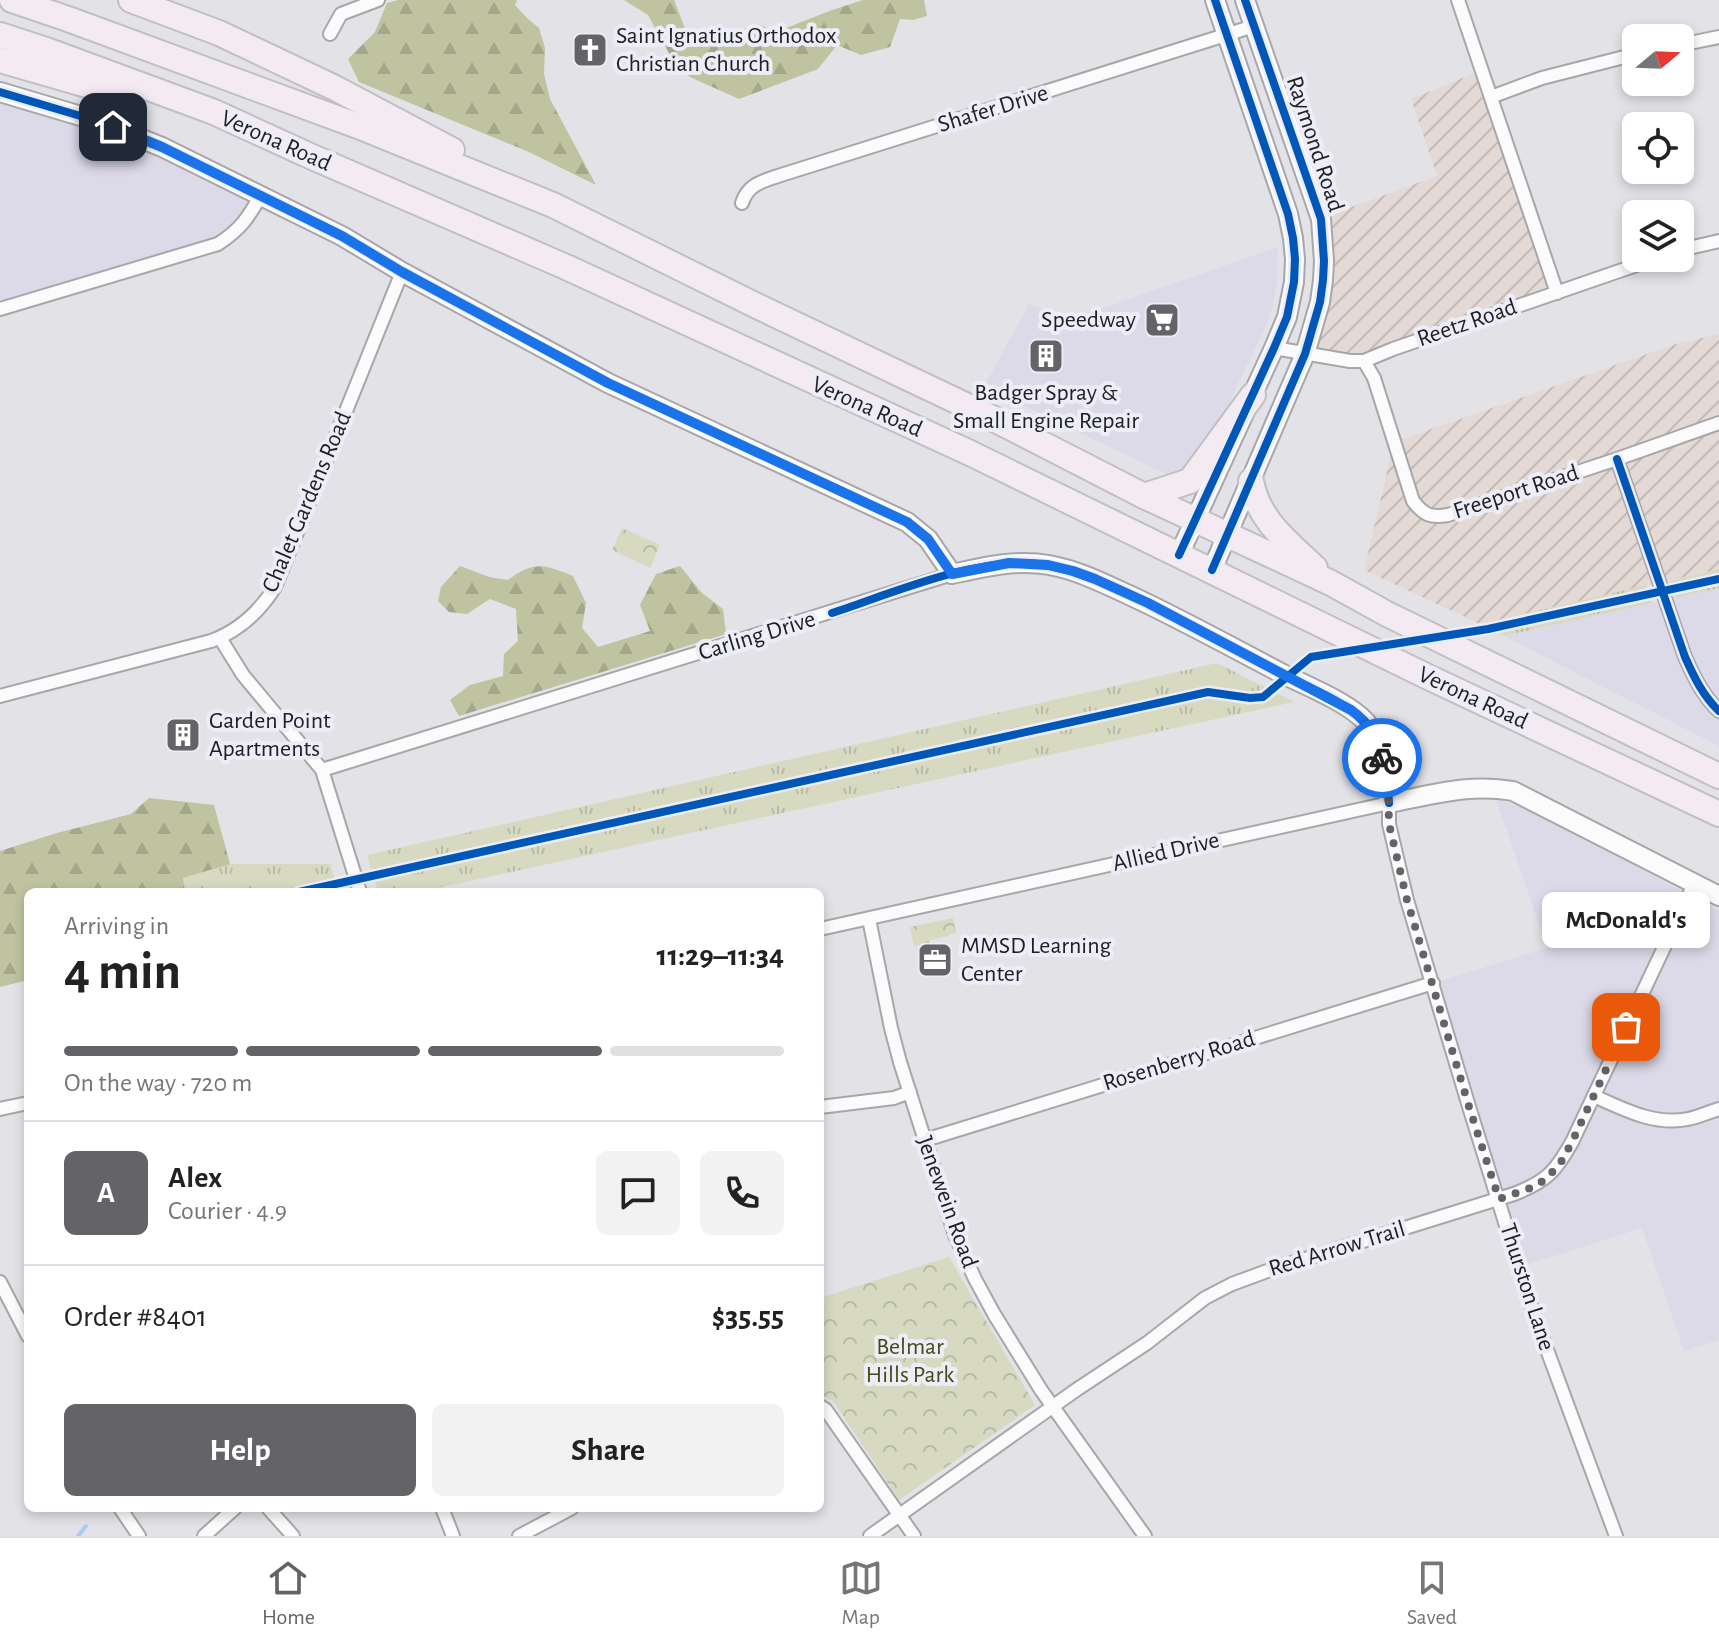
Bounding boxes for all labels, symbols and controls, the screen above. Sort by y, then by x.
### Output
place label: Saint Ignatius Orthodox Christian Church [616,24,837,76]
north arrow [1622,24,1694,96]
map controls [1622,24,1694,272]
church icon: Saint Ignatius Orthodox Christian Church [571,31,609,69]
street label: Raymond Road [1282,73,1348,215]
street label: Shafer Drive [935,81,1051,137]
pin [79,93,147,161]
icon: home [91,105,135,149]
street label: Verona Road [217,106,335,176]
button: locate [1622,112,1694,184]
button: layers [1622,200,1694,272]
street label: Reetz Road [1414,295,1520,351]
supermarket icon: Speedway [1143,301,1181,339]
place label: Speedway [1041,308,1136,332]
building icon: Badger Spray & Small Engine Repair [1027,337,1065,375]
street label: Verona Road [808,372,926,442]
place label: Badger Spray & Small Engine Repair [953,381,1139,433]
street label: Chalet Gardens Road [258,408,356,596]
street label: Freeport Road [1450,460,1582,524]
street label: Carling Drive [696,607,818,665]
street label: Verona Road [1414,662,1532,734]
place label: Garden Point Apartments [209,709,331,761]
building icon: Garden Point Apartments [164,716,202,754]
courier [1342,718,1422,798]
icon: bike [1360,736,1404,780]
street label: Allied Drive [1110,828,1222,876]
callout: McDonald's [1542,891,1710,947]
text: McDonald's [1565,907,1687,933]
text: Arriving in [64,913,169,939]
place label: MMSD Learning Center [961,934,1112,986]
text: 11:29–11:34 [657,941,784,971]
office icon: MMSD Learning Center [916,941,954,979]
text: 4 min [64,946,181,998]
pin [1592,993,1660,1061]
icon: bag [1604,1005,1648,1049]
street label: Rosenberry Road [1100,1026,1258,1096]
text: On the way · 720 m [64,1070,252,1096]
street label: Jenewein Road [912,1133,982,1271]
button: chat [596,1151,680,1235]
button: phone [700,1151,784,1235]
text: Alex [168,1163,222,1193]
text: A [97,1178,115,1208]
text: Courier · 4.9 [168,1198,287,1224]
street label: Red Arrow Trail [1266,1217,1408,1281]
street label: Thurston Lane [1495,1220,1559,1354]
text: Order #8401 [64,1302,207,1332]
text: $35.55 [712,1302,784,1332]
park label: Belmar Hills Park [866,1335,954,1387]
button: Help [64,1404,416,1496]
button: Share [432,1404,784,1496]
tab: Home [262,1556,315,1630]
tab: Map [839,1556,883,1630]
tab: Saved [1407,1556,1457,1630]

